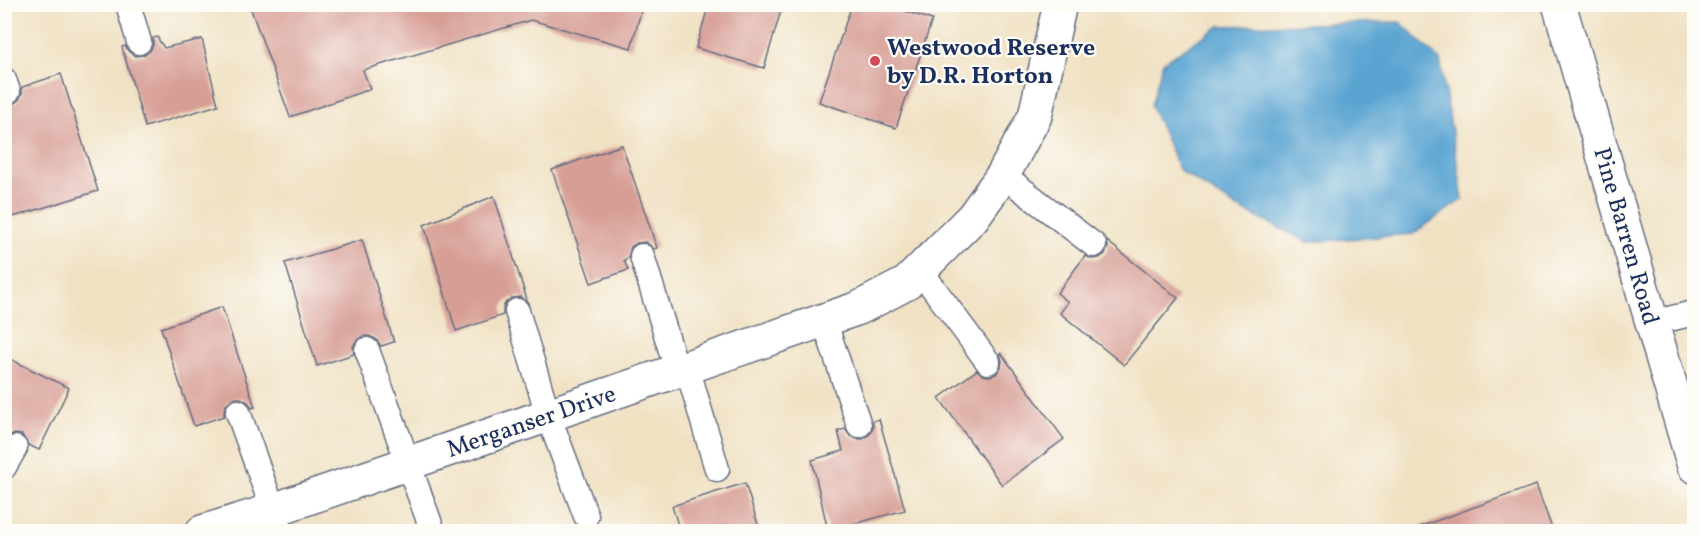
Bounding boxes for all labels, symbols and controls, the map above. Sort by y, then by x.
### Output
place label: Westwood Reserve by D.R. Horton [887,32,1095,94]
marker: Westwood Reserve by D.R. Horton [868,54,882,68]
street label: Pine Barren Road [1583,144,1667,329]
street label: Merganser Drive [442,378,621,468]

